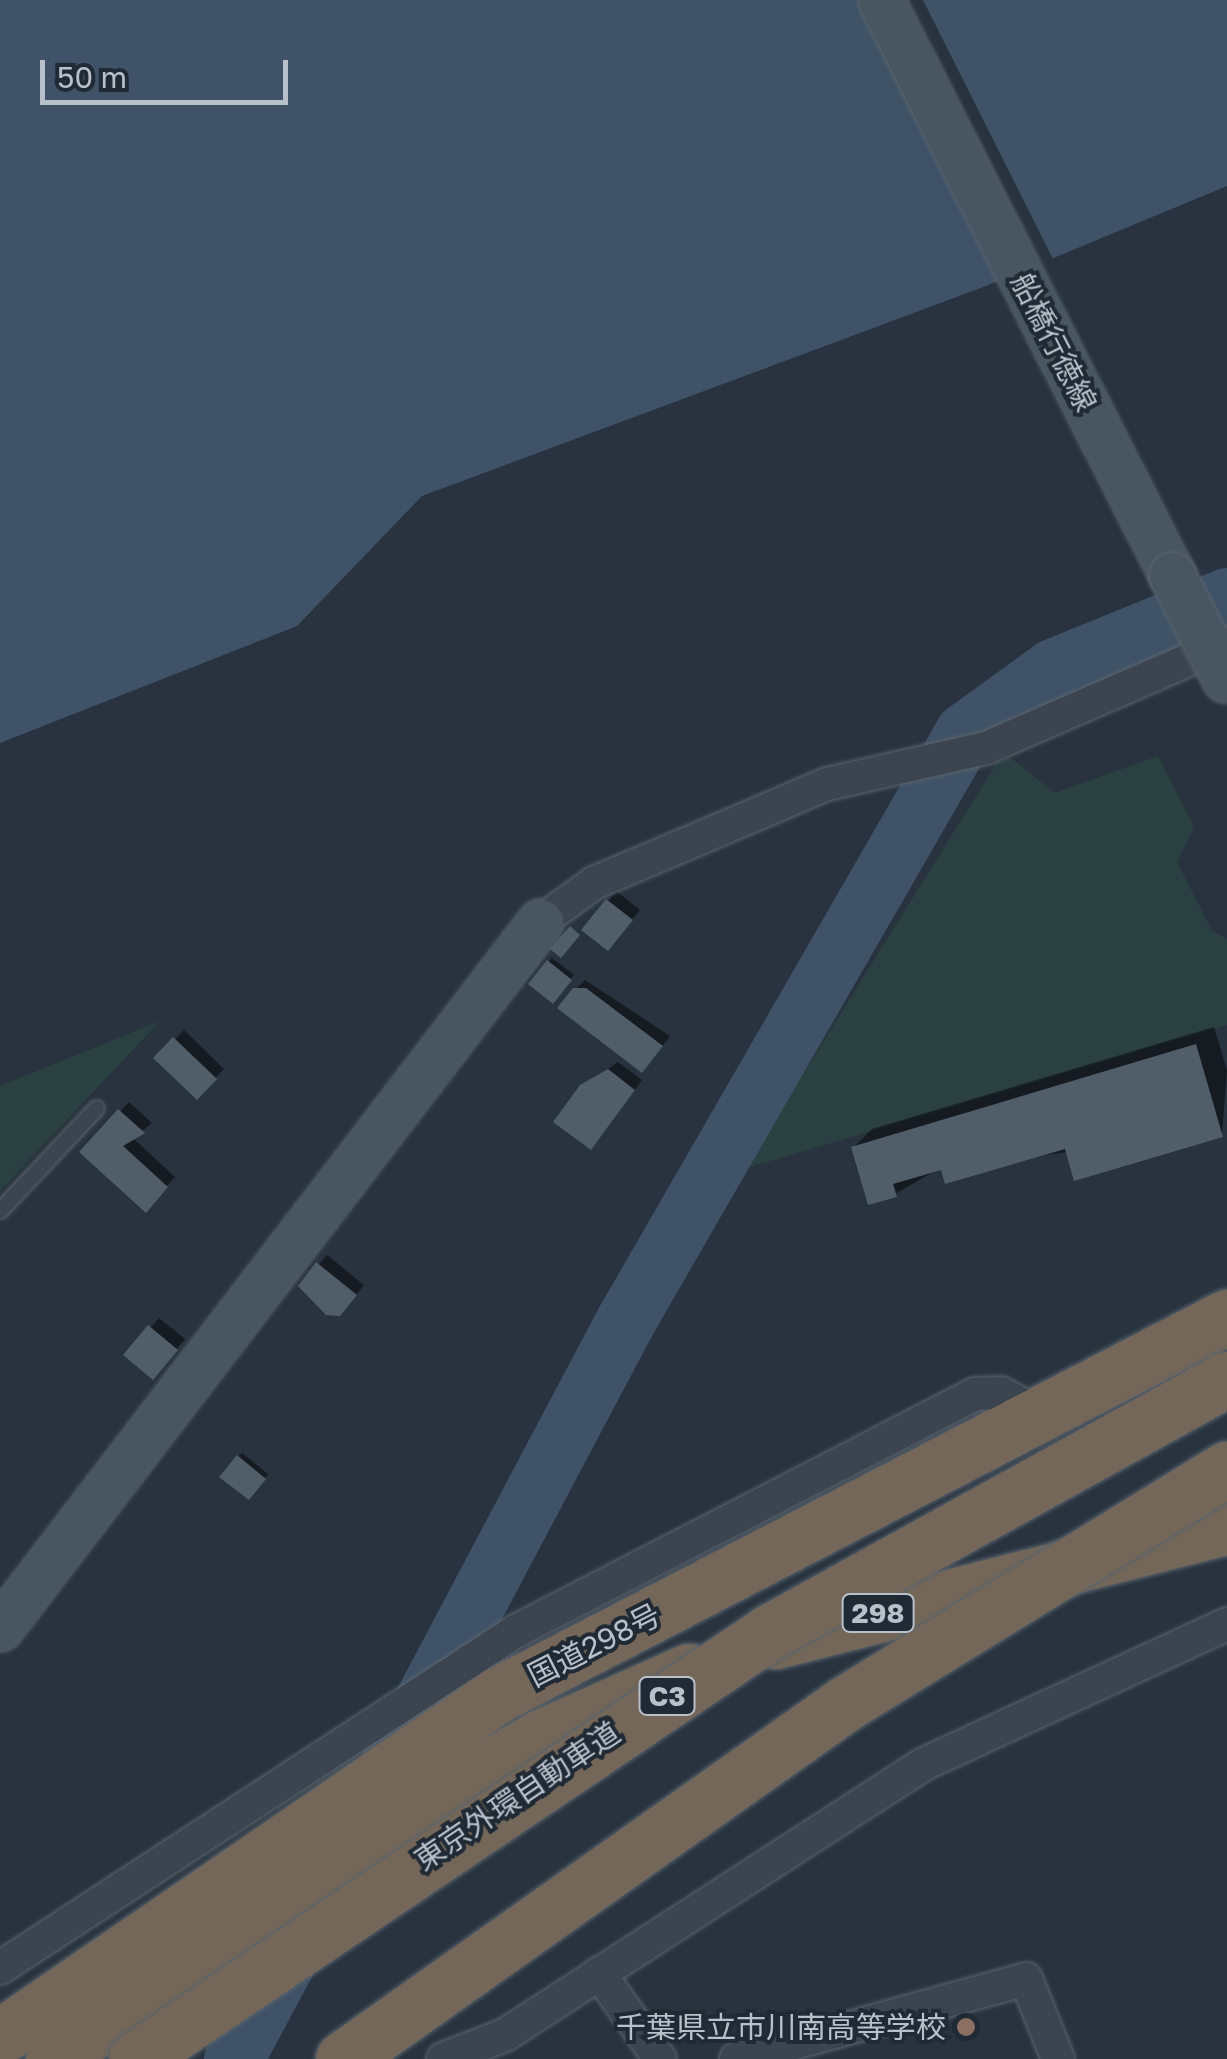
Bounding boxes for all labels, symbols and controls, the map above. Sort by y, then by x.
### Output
scale bar [45,40,292,102]
text: 50 m [57,59,127,95]
street label: 船橋行徳線 [1004,267,1104,417]
road number: 298 [840,1590,916,1636]
street label: 国道298号 [522,1596,666,1694]
road number: C3 [637,1673,697,1719]
street label: 東京外環自動車道 [407,1714,627,1878]
place label: 千葉県立市川南高等学校 [616,2009,946,2045]
marker: 千葉県立市川南高等学校 [955,2016,977,2038]

